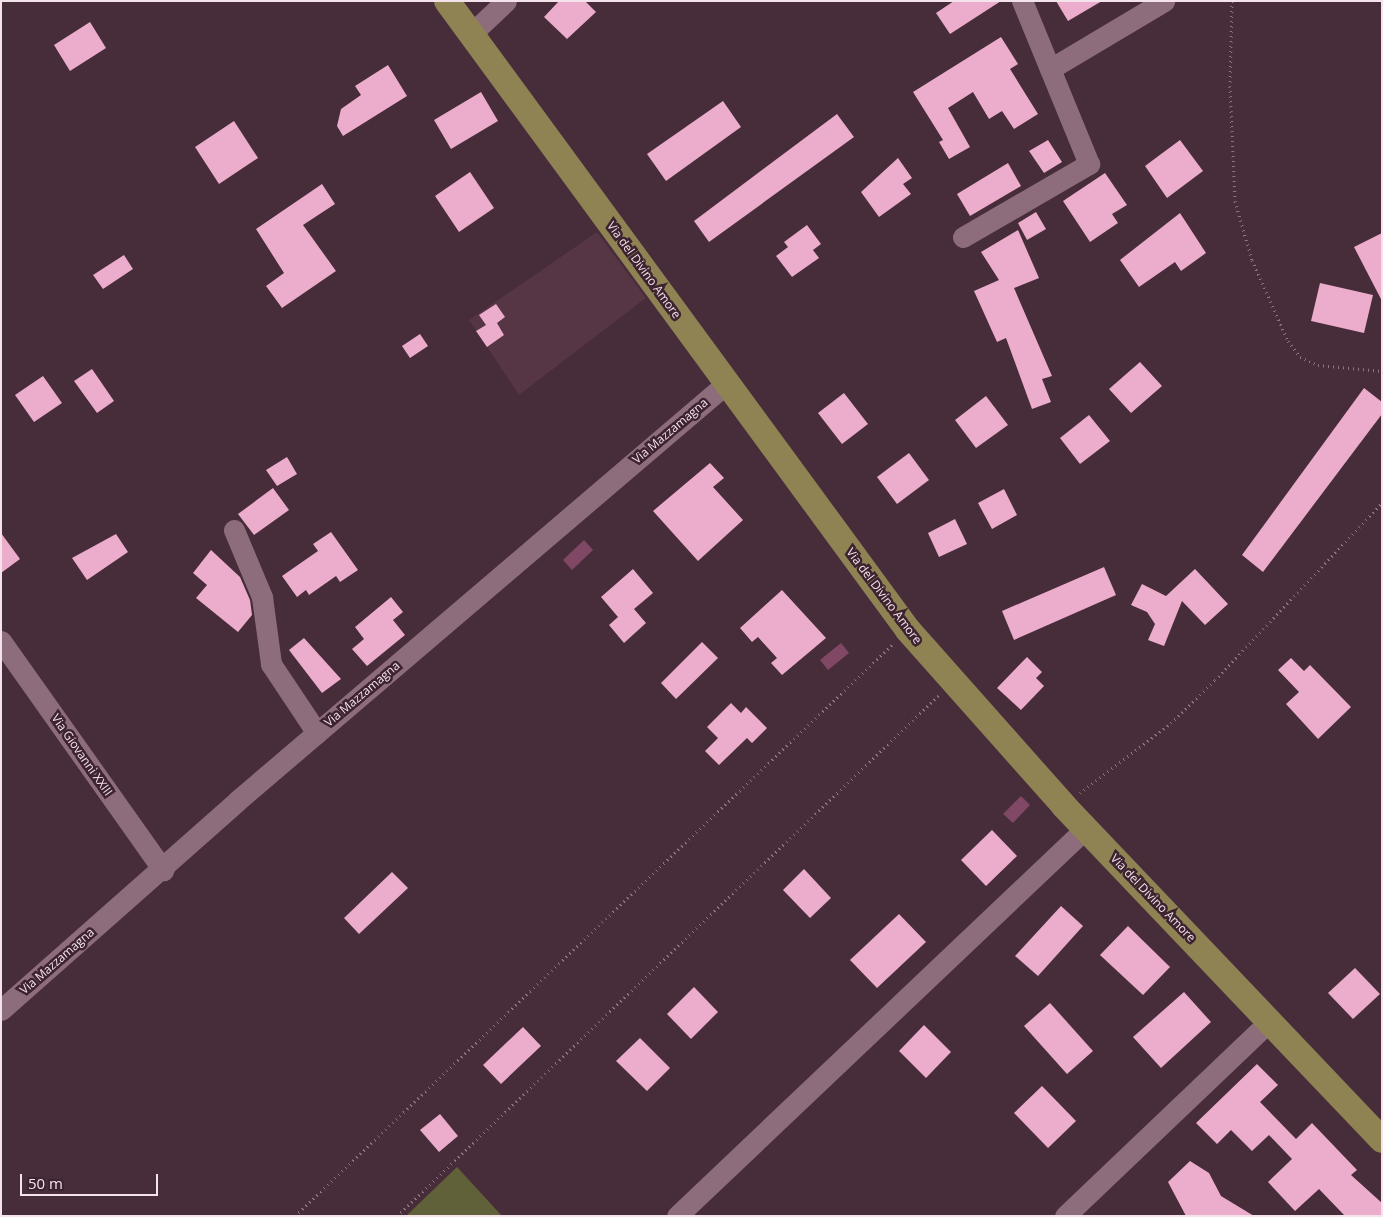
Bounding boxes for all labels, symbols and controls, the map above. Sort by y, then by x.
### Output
street label: Via del Divino Amore [604,219,684,321]
street label: Via Mazzamagna [629,395,711,467]
street label: Via del Divino Amore [843,545,925,647]
street label: Via Mazzamagna [321,658,403,730]
street label: Via Giovanni XXIII [48,711,116,799]
street label: Via del Divino Amore [1107,851,1199,945]
street label: Via Mazzamagna [17,925,97,997]
scale bar [22,1164,160,1196]
text: 50 m [28,1173,63,1193]

